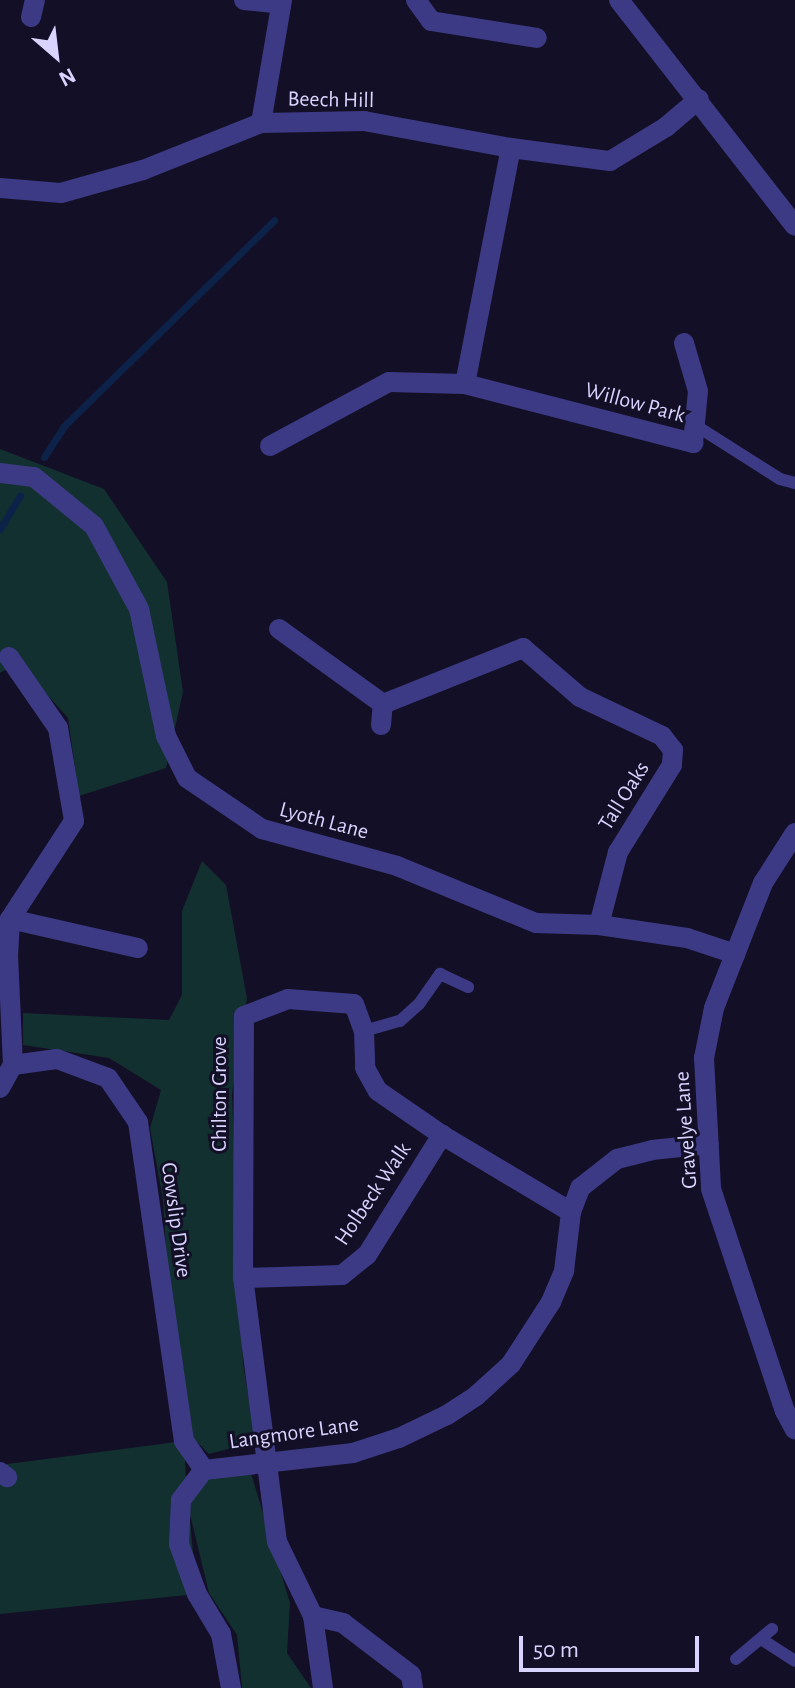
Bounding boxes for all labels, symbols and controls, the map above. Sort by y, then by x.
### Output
north arrow [16,16,96,96]
text: N [55,64,79,90]
street label: Beech Hill [287,86,375,114]
street label: Willow Park [582,377,688,429]
street label: Tall Oaks [593,757,655,835]
street label: Lyoth Lane [277,796,371,846]
street label: Chilton Grove [207,1036,233,1152]
street label: Gravelye Lane [669,1070,703,1190]
street label: Holbeck Walk [329,1137,417,1251]
street label: Cowslip Drive [155,1161,197,1279]
street label: Langmore Lane [227,1411,361,1455]
scale bar [523,1620,703,1670]
text: 50 m [533,1638,579,1662]

